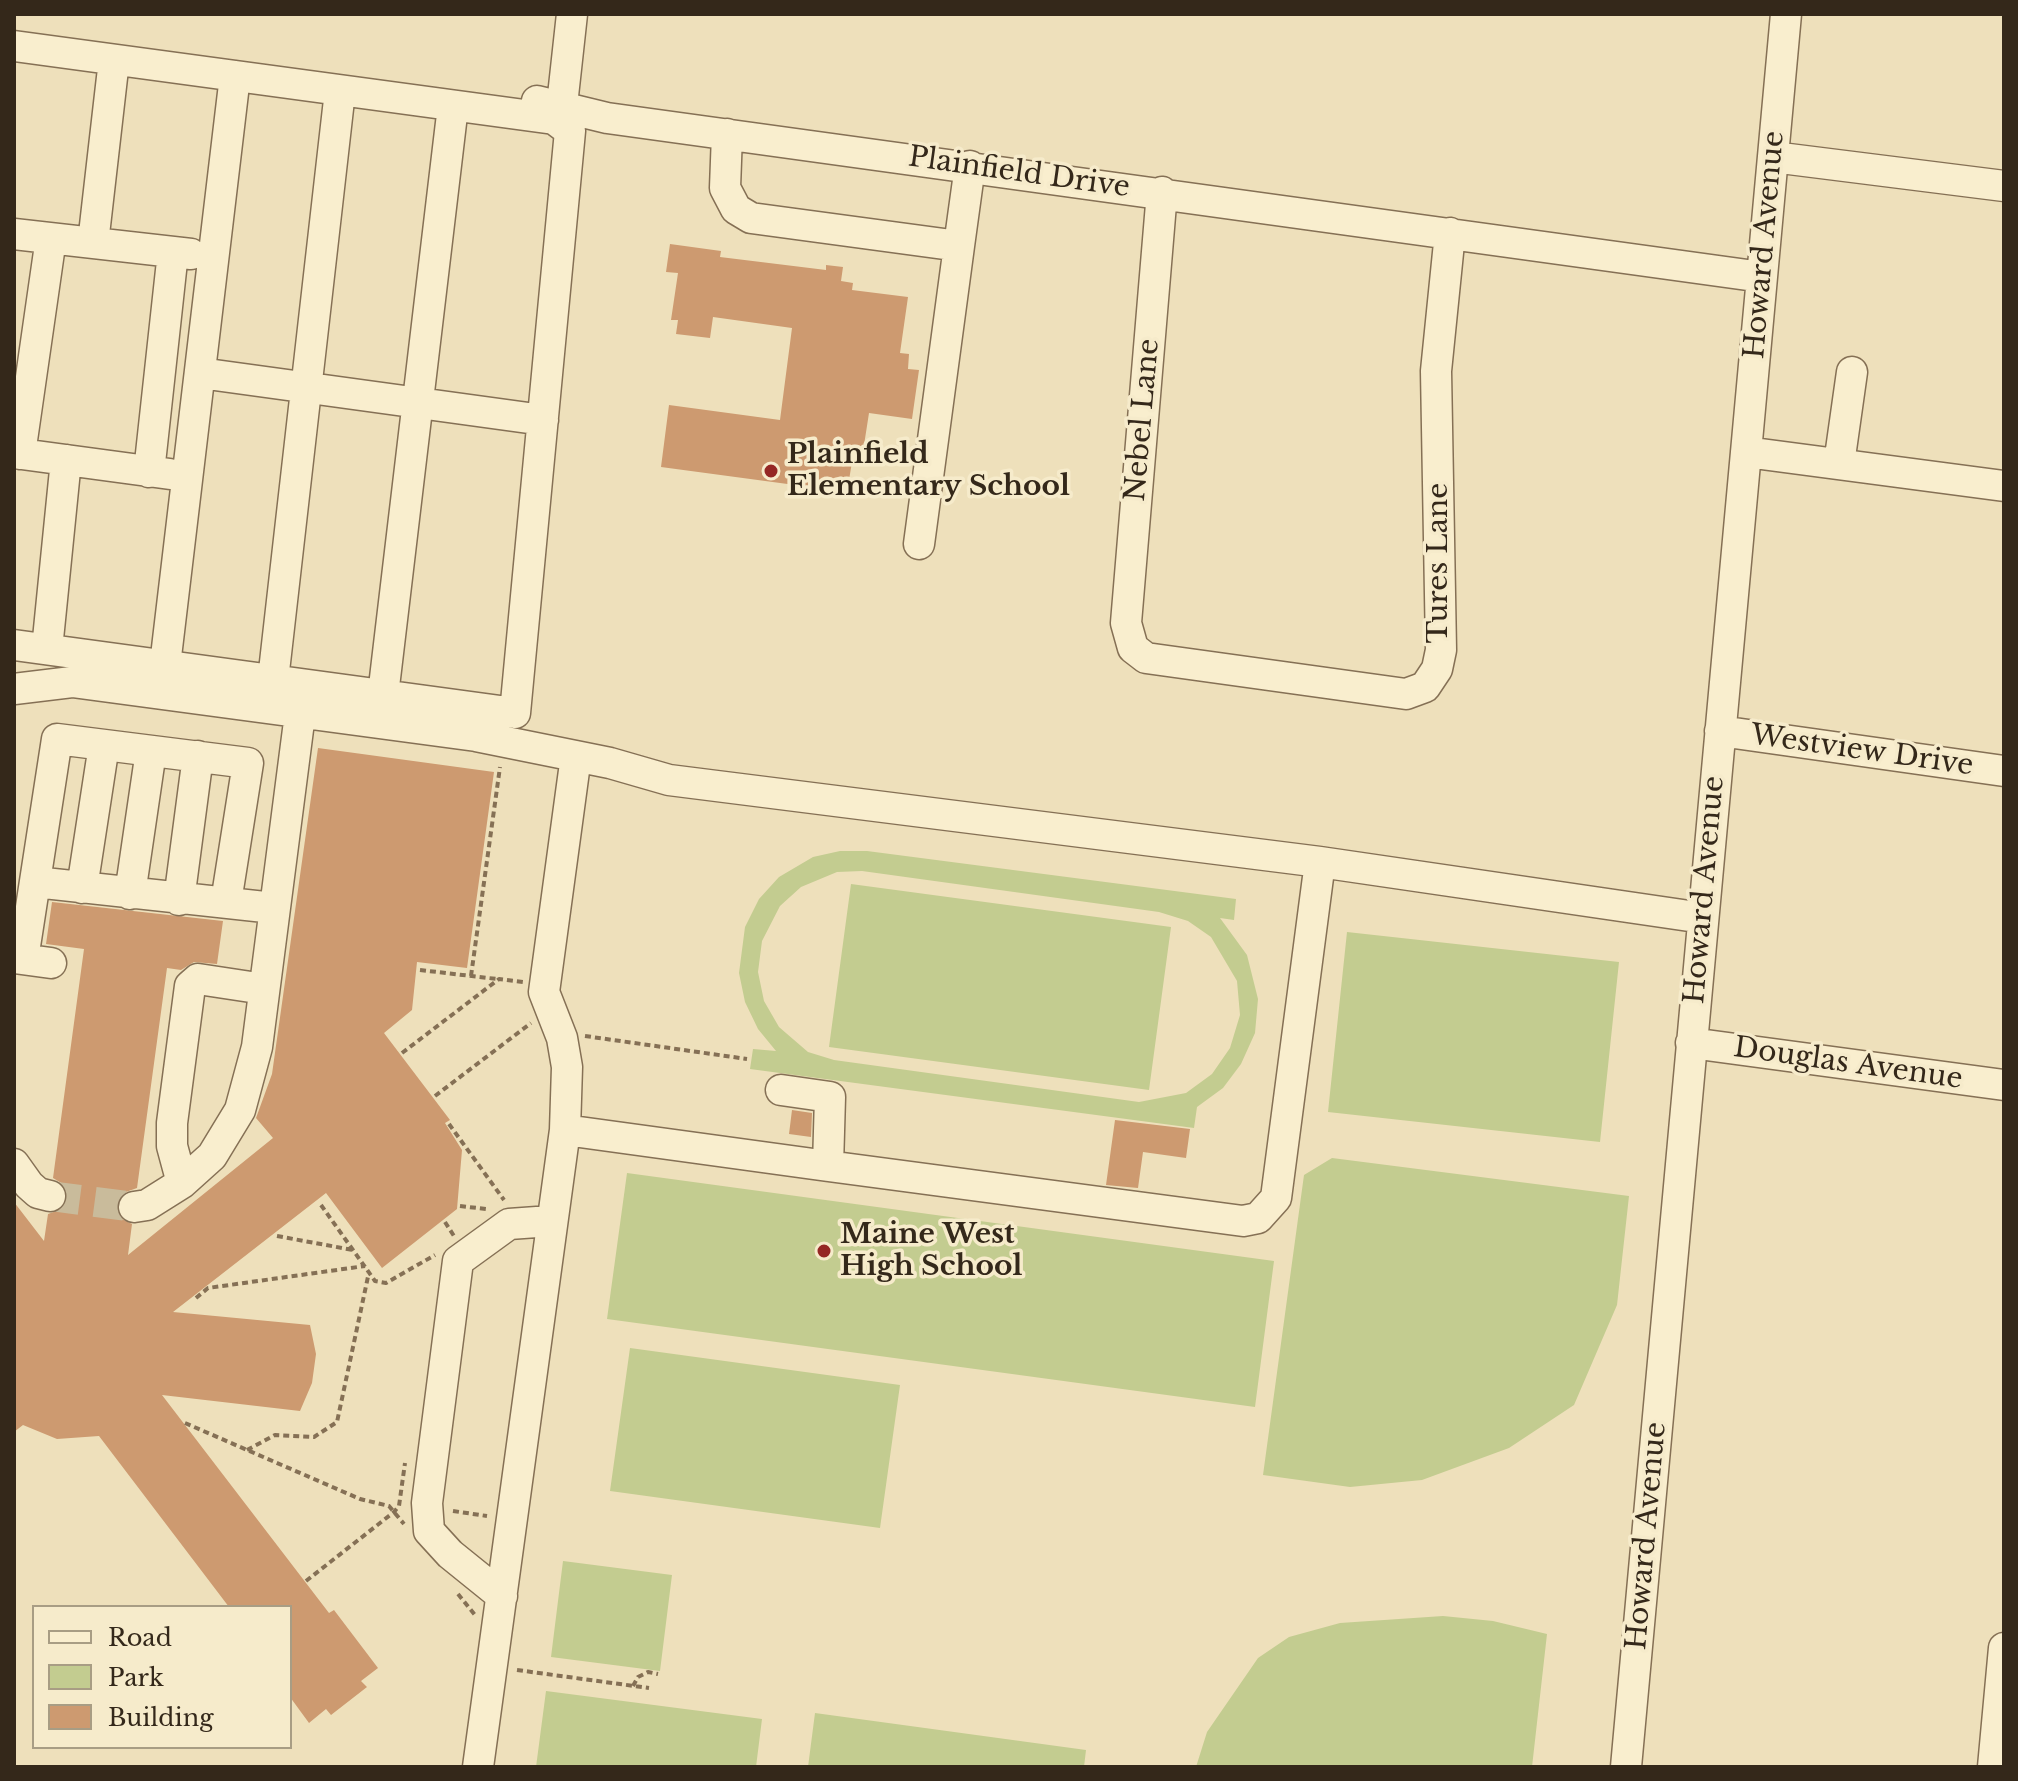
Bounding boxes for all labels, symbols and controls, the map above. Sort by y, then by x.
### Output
street label: Howard Avenue [1738,130,1792,360]
street label: Plainfield Drive [906,141,1132,205]
street label: Nebel Lane [1119,337,1167,503]
place label: Plainfield Elementary School [787,438,1070,504]
marker: Plainfield Elementary School [762,462,780,480]
street label: Tures Lane [1422,483,1456,643]
street label: Westview Drive [1749,719,1975,783]
street label: Howard Avenue [1678,775,1732,1005]
street label: Douglas Avenue [1731,1031,1965,1097]
place label: Maine West High School [840,1218,1022,1284]
marker: Maine West High School [815,1242,833,1260]
street label: Howard Avenue [1620,1421,1674,1651]
legend [32,1605,292,1749]
text: Road [108,1623,172,1652]
text: Park [108,1663,164,1692]
text: Building [108,1703,214,1732]

